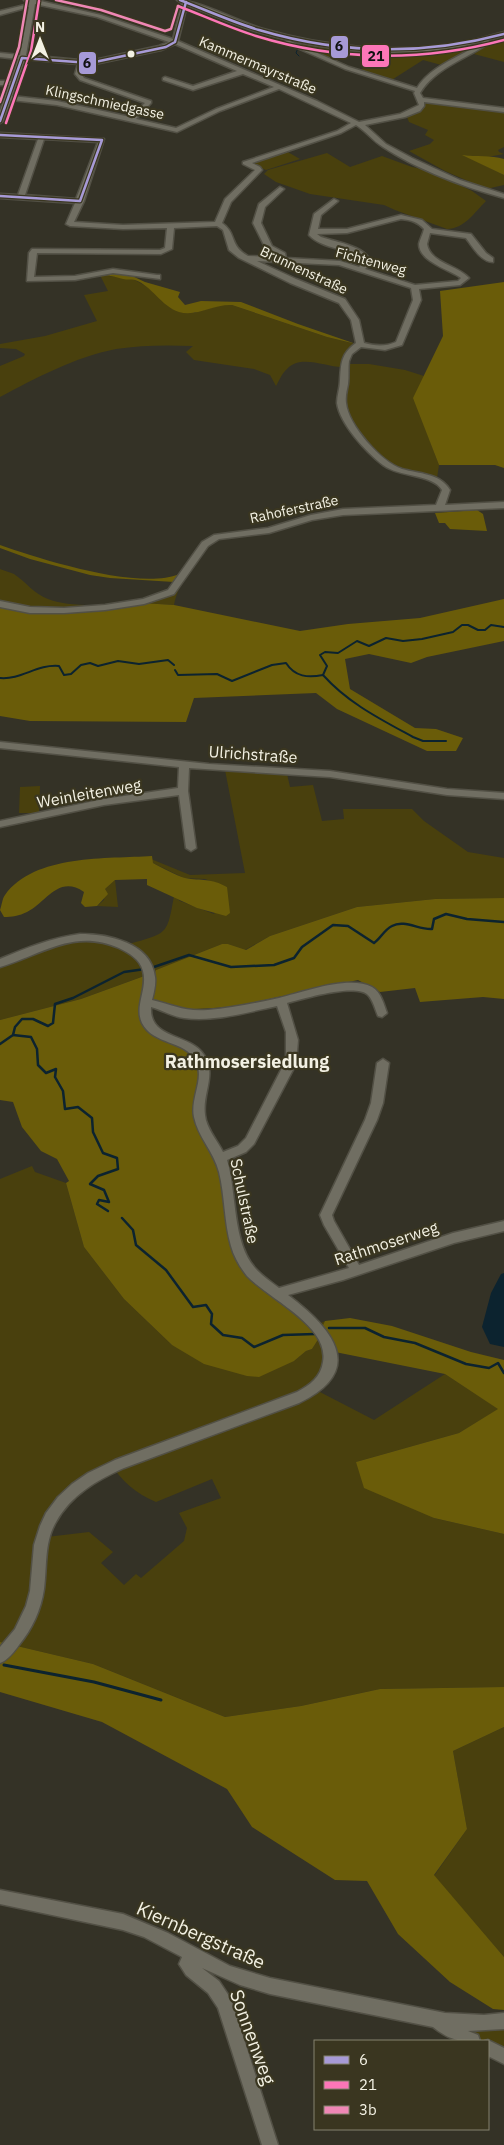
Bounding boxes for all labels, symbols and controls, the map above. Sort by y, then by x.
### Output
north arrow [15,15,65,65]
text: N [35,18,45,36]
street label: Kammermayrstraße [196,32,320,98]
line badge: 6 [330,35,349,59]
text: 6 [335,37,343,55]
line badge: 21 [361,44,390,68]
text: 21 [368,47,385,65]
unlabelled marker [126,49,136,59]
line badge: 6 [78,51,97,75]
text: 6 [83,54,91,72]
street label: Klingschmiedgasse [44,81,166,123]
street label: Brunnenstraße [257,242,351,298]
street label: Fichtenweg [334,243,409,279]
street label: Rahoferstraße [248,491,340,527]
street label: Ulrichstraße [208,741,298,767]
street label: Weinleitenweg [35,774,143,812]
district label: Rathmosersiedlung [165,1050,329,1073]
street label: Schulstraße [226,1157,264,1246]
street label: Rathmoserweg [331,1217,441,1269]
street label: Kiernbergstraße [133,1896,269,1974]
street label: Sonnenweg [225,1986,281,2088]
legend [314,2040,489,2130]
text: 6 [359,2050,368,2069]
text: 21 [359,2075,377,2094]
text: 3b [359,2100,377,2119]

